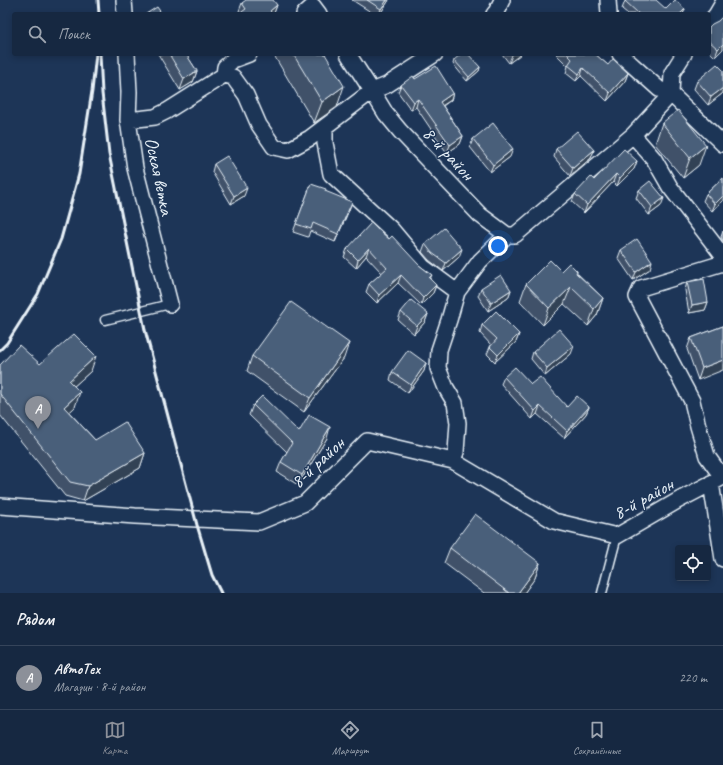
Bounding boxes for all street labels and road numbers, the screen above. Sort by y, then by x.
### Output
street label: 8-й район [417,122,480,187]
street label: Оская ветка [139,135,179,219]
street label: 8-й район [286,431,351,494]
street label: 8-й район [609,472,679,525]

